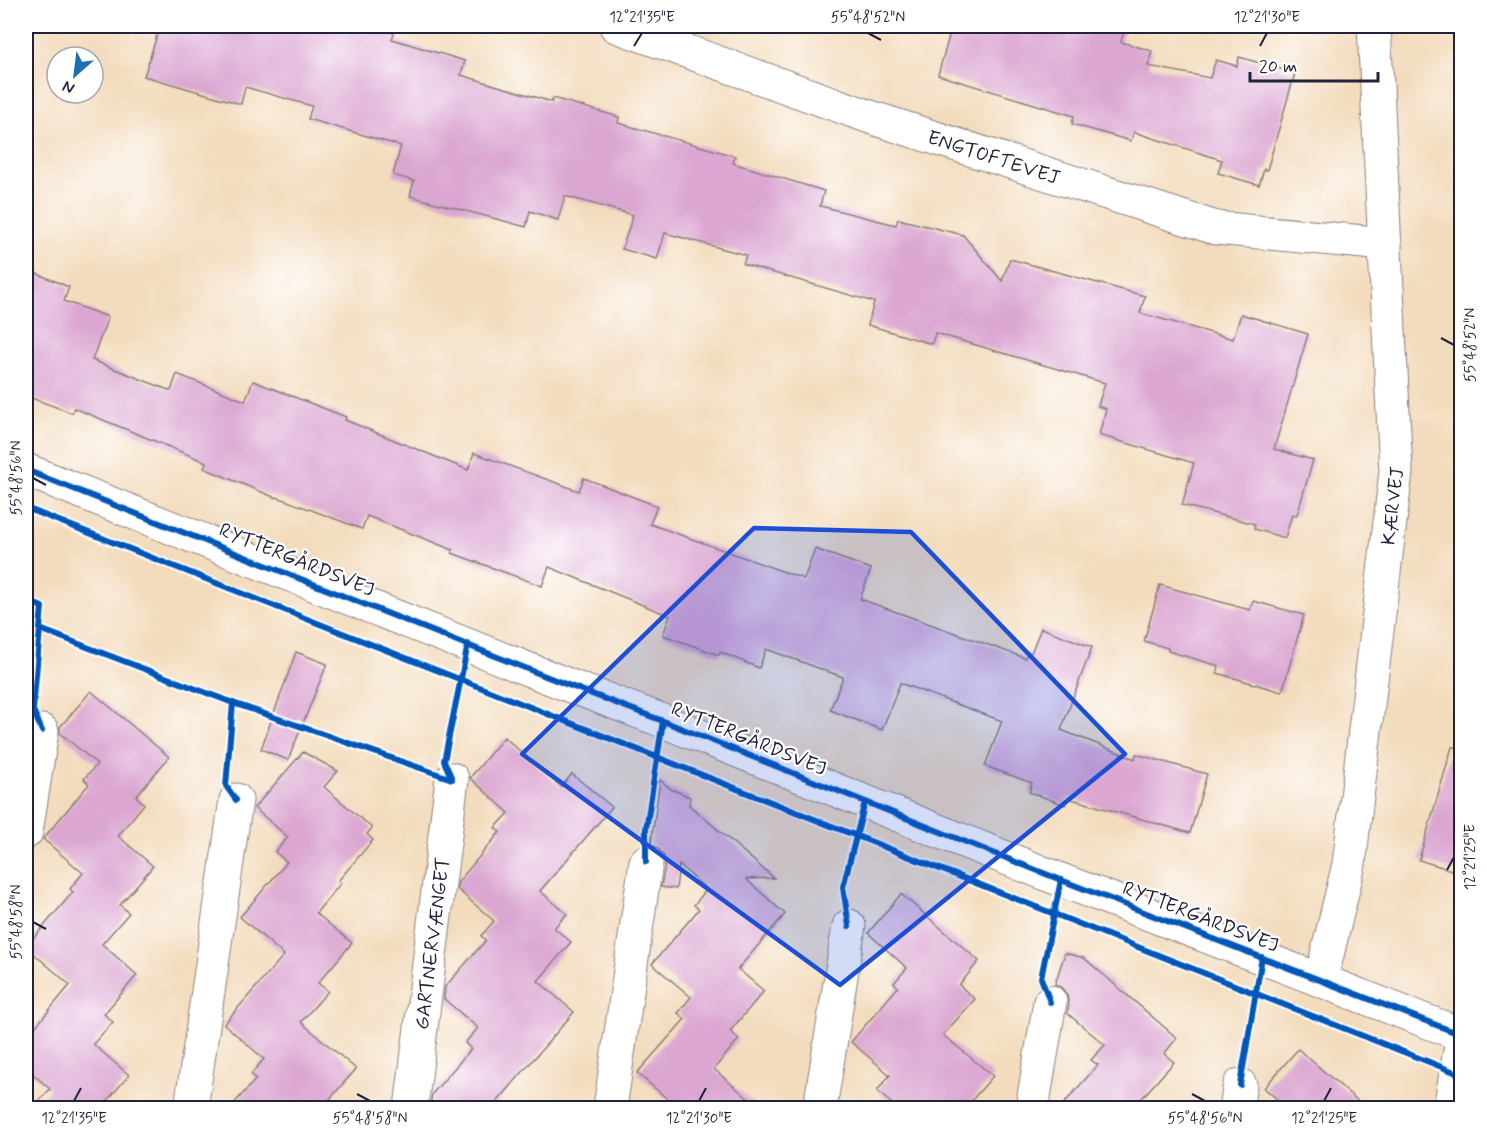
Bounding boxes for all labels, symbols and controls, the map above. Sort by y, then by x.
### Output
text: 12°21'35"E [609,8,675,28]
text: 55°48'52"N [831,8,905,28]
text: 12°21'30"E [1234,8,1300,28]
north arrow [45,45,105,105]
scale bar [1250,45,1378,83]
text: 20 m [1259,55,1297,79]
text: N [59,75,78,99]
street label: ENGTOFTEVEJ [924,124,1063,192]
text: 55°48'52"N [1461,308,1481,382]
text: 55°48'56"N [7,441,27,515]
street label: KÆRVEJ [1375,465,1412,547]
street label: RYTTERGÅRDSVEJ [215,517,378,604]
street label: RYTTERGÅRDSVEJ [667,696,830,783]
text: 12°21'25"E [1461,824,1481,890]
street label: GARTNERVÆNGET [409,856,457,1031]
street label: RYTTERGÅRDSVEJ [1118,875,1282,960]
text: 55°48'58"N [7,885,27,959]
text: 12°21'35"E [41,1109,107,1129]
text: 55°48'58"N [333,1109,407,1129]
text: 12°21'30"E [666,1109,732,1129]
text: 55°48'56"N [1168,1109,1242,1129]
text: 12°21'25"E [1291,1109,1357,1129]

